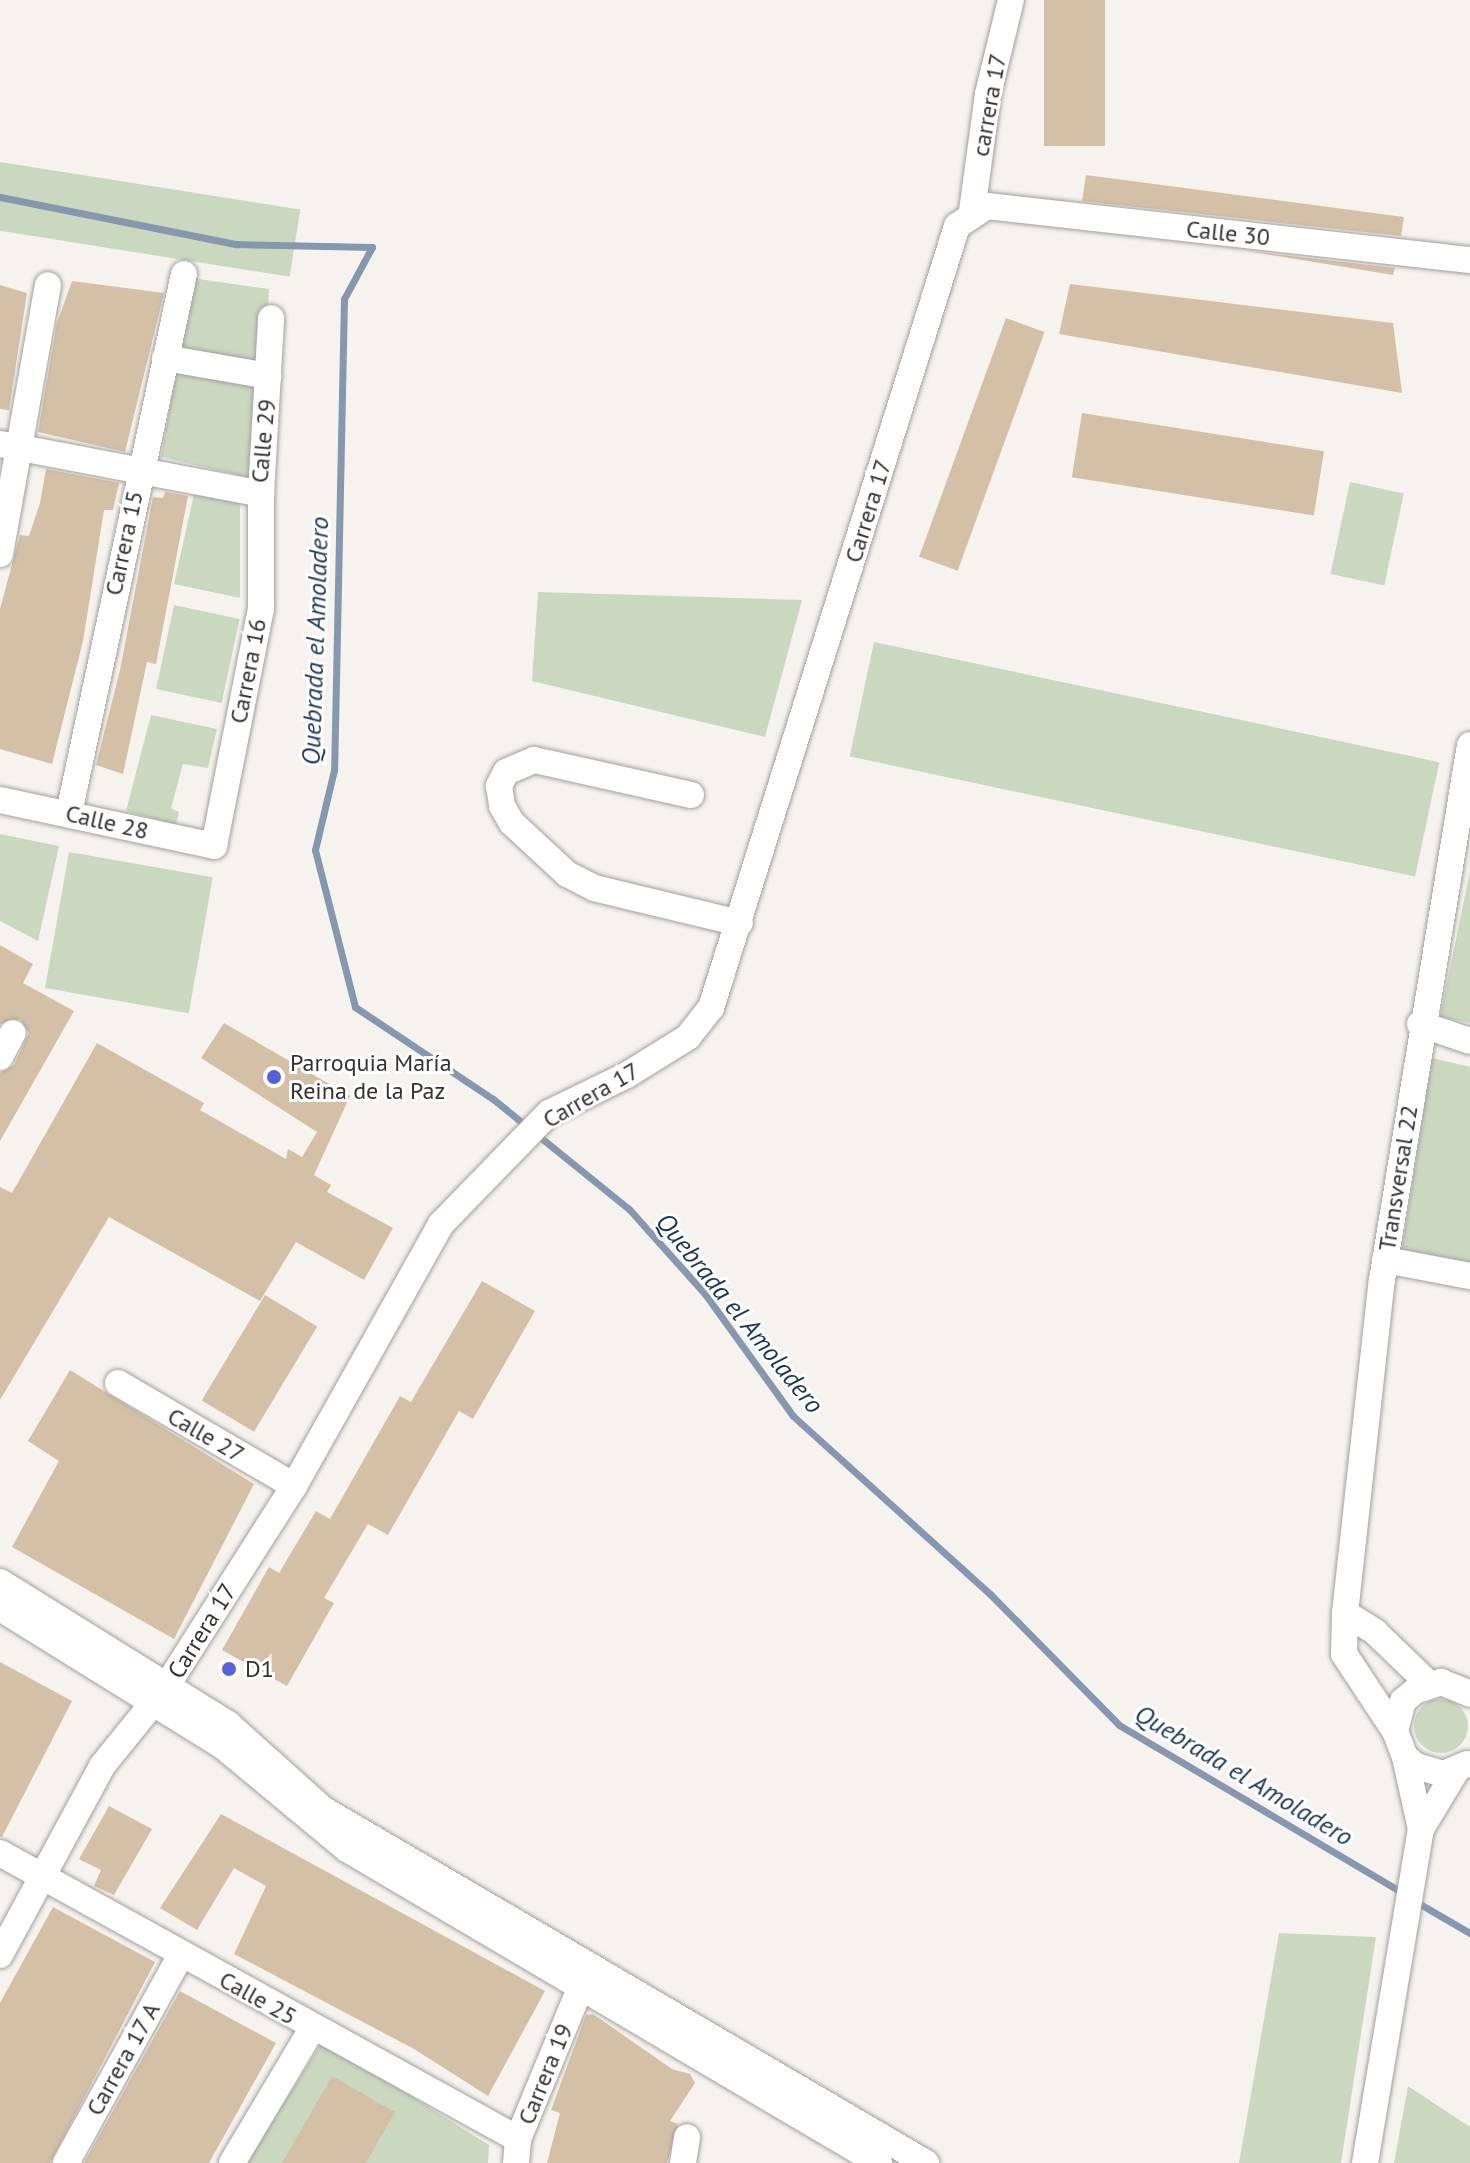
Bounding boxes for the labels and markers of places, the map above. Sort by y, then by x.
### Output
place label: Parroquia María Reina de la Paz [290,1049,452,1105]
marker: Parroquia María Reina de la Paz [265,1068,283,1086]
place label: D1 [245,1655,274,1683]
marker: D1 [220,1660,238,1678]

